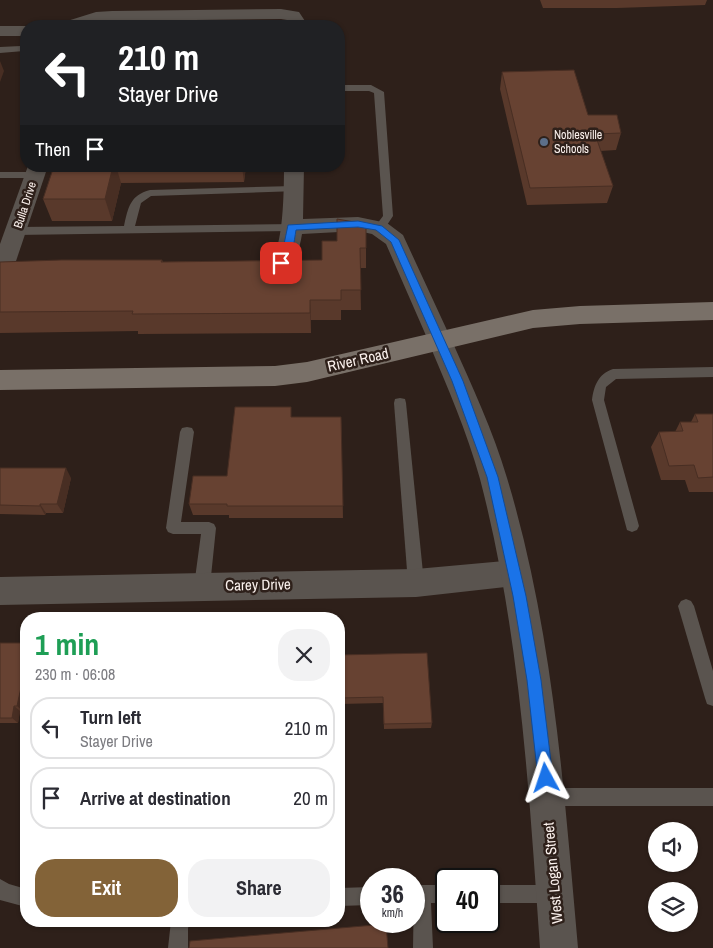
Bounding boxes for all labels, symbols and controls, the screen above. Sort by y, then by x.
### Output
text: 210 m [118,34,199,81]
icon: left [35,40,100,105]
text: Stayer Drive [118,79,218,109]
place label: Noblesville Schools [554,127,602,157]
icon: arrive [81,135,109,163]
text: Then [35,136,71,162]
marker: Noblesville Schools [538,136,550,148]
street label: Bulla Drive [10,180,40,230]
pin [260,242,302,284]
icon: arrive [267,249,295,277]
street label: River Road [325,342,391,377]
street label: Carey Drive [225,573,291,596]
text: 1 min [35,624,99,664]
button: close [278,629,330,681]
text: 230 m · 06:08 [35,663,115,685]
text: Turn left [80,704,141,730]
icon: left [37,714,65,742]
text: 210 m [285,715,328,741]
text: Stayer Drive [80,730,153,752]
position arrow [519,751,571,803]
icon: arrive [37,784,65,812]
text: Arrive at destination [80,785,231,811]
text: 20 m [293,785,328,811]
street label: West Logan Street [538,821,567,925]
map controls [648,822,698,932]
button: sound [648,822,698,872]
button: Exit [35,859,178,917]
button: Share [188,859,330,917]
speed limit sign: 40 [435,868,500,933]
text: 36 [381,877,404,911]
button: layers [648,882,698,932]
text: km/h [382,905,403,921]

